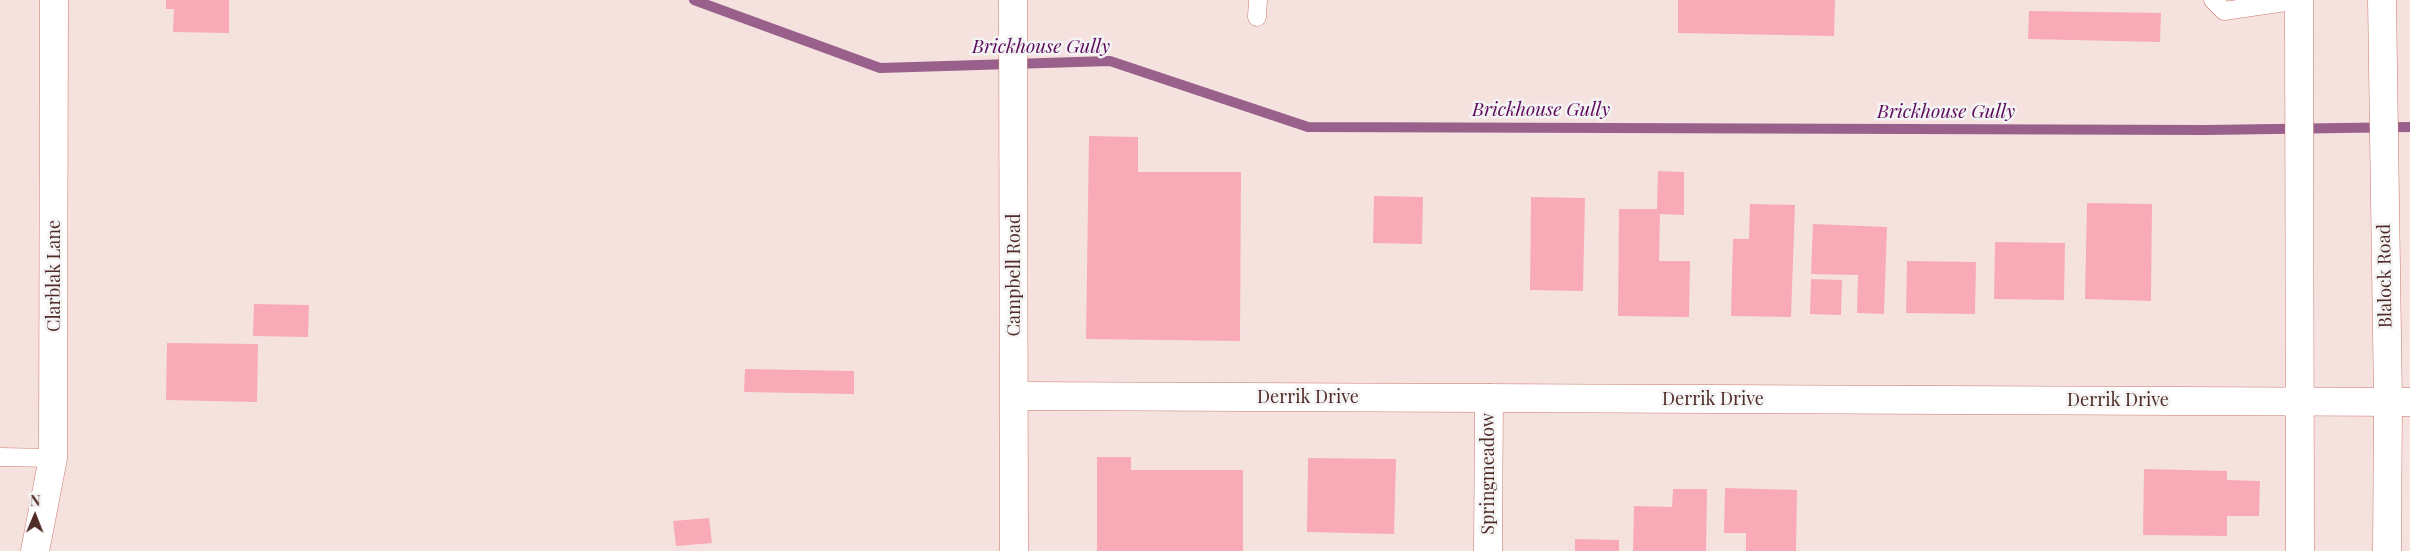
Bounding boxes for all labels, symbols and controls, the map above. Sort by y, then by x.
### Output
water label: Brickhouse Gully [972,36,1110,58]
water label: Brickhouse Gully [1472,99,1610,121]
water label: Brickhouse Gully [1877,101,2015,123]
street label: Campbell Road [1003,214,1025,336]
street label: Clarblak Lane [43,220,65,332]
street label: Blalock Road [2373,224,2397,328]
street label: Derrik Drive [1257,386,1359,408]
street label: Derrik Drive [1662,388,1764,410]
street label: Derrik Drive [2067,389,2169,411]
street label: Springmeadow [1477,413,1499,535]
north arrow [10,491,60,541]
text: N [30,491,40,510]

